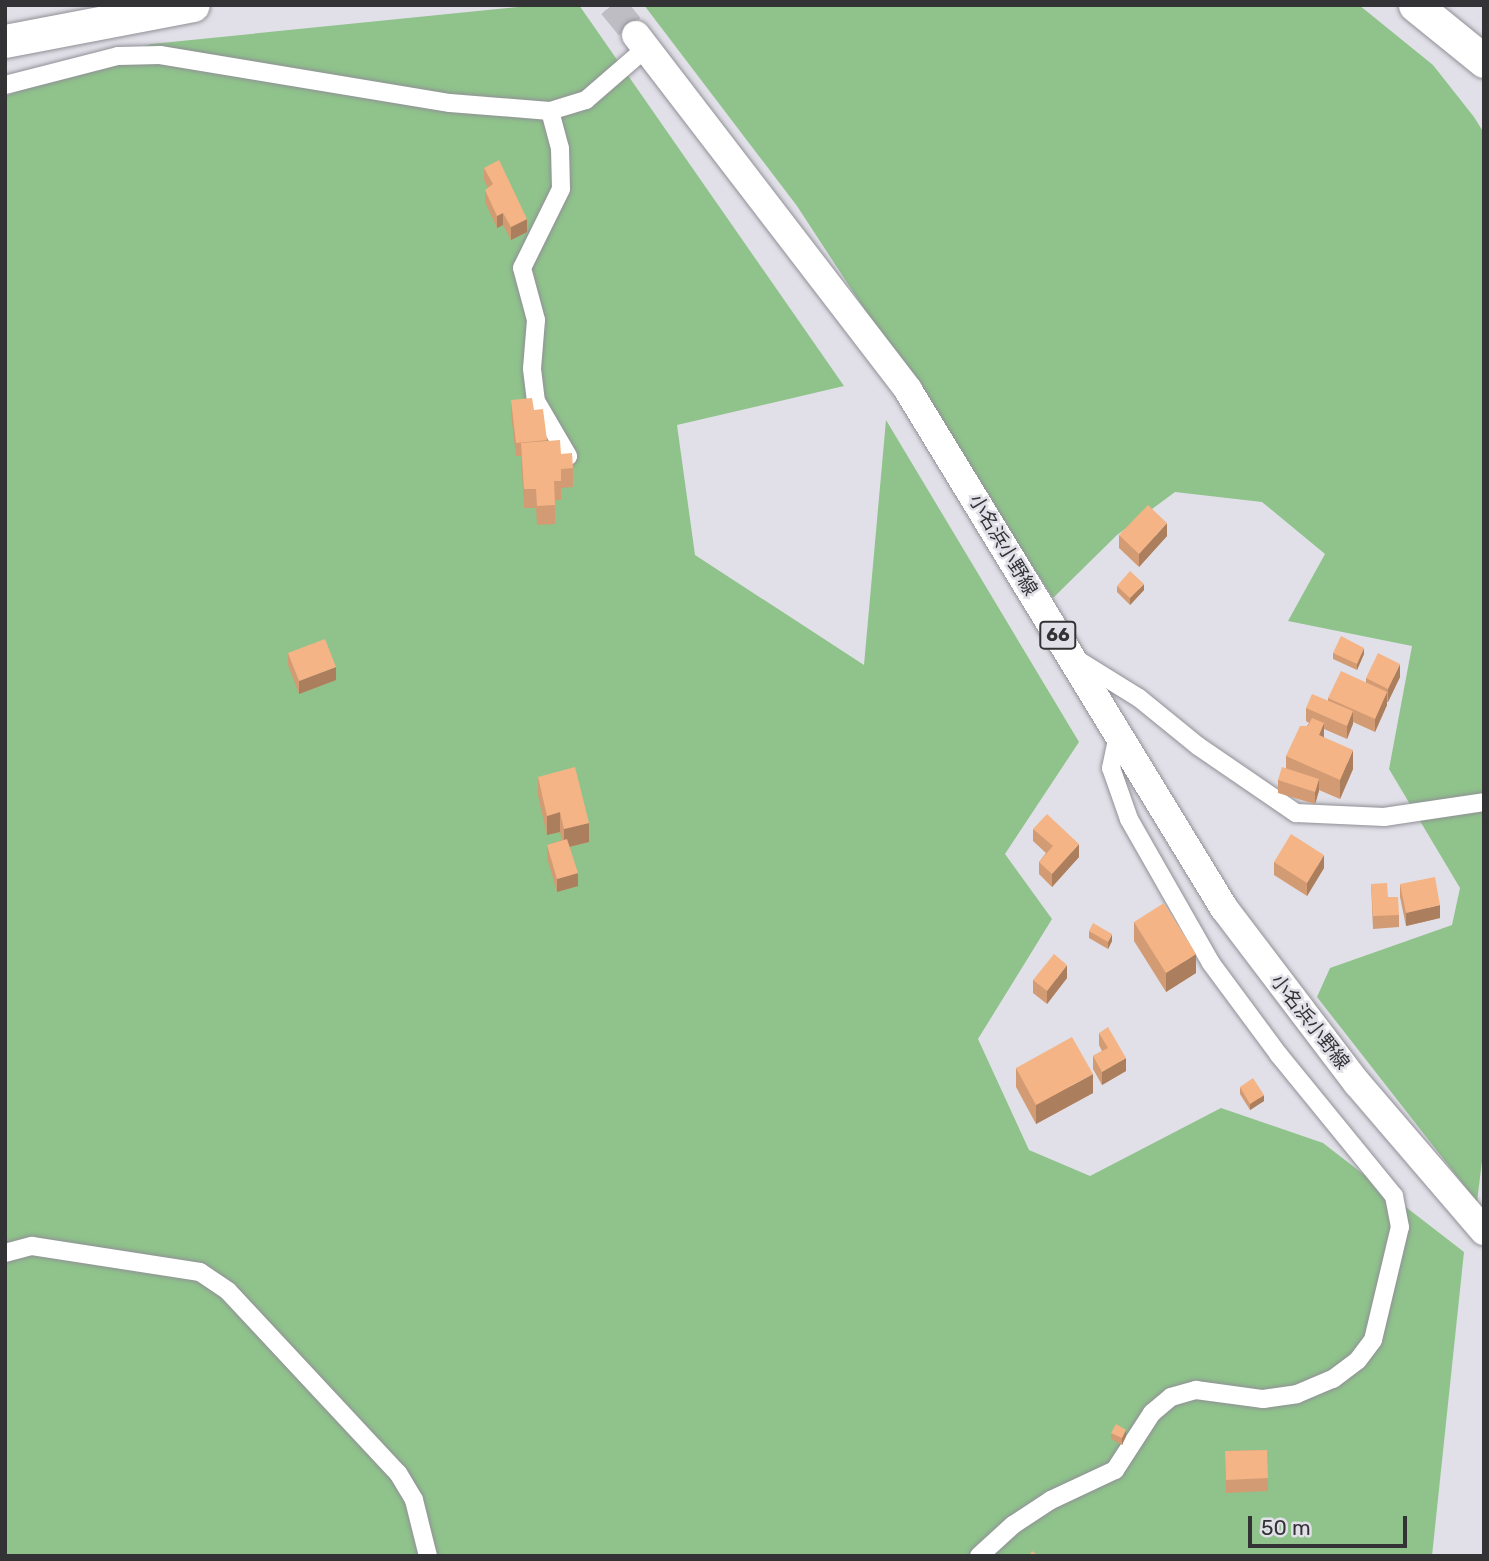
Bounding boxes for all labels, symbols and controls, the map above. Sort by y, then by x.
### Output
street label: 小名浜小野線 [964,490,1042,600]
road number: 66 [1039,620,1077,650]
street label: 小名浜小野線 [1266,970,1354,1074]
scale bar [1251,1502,1410,1546]
text: 50 m [1261,1515,1311,1540]

